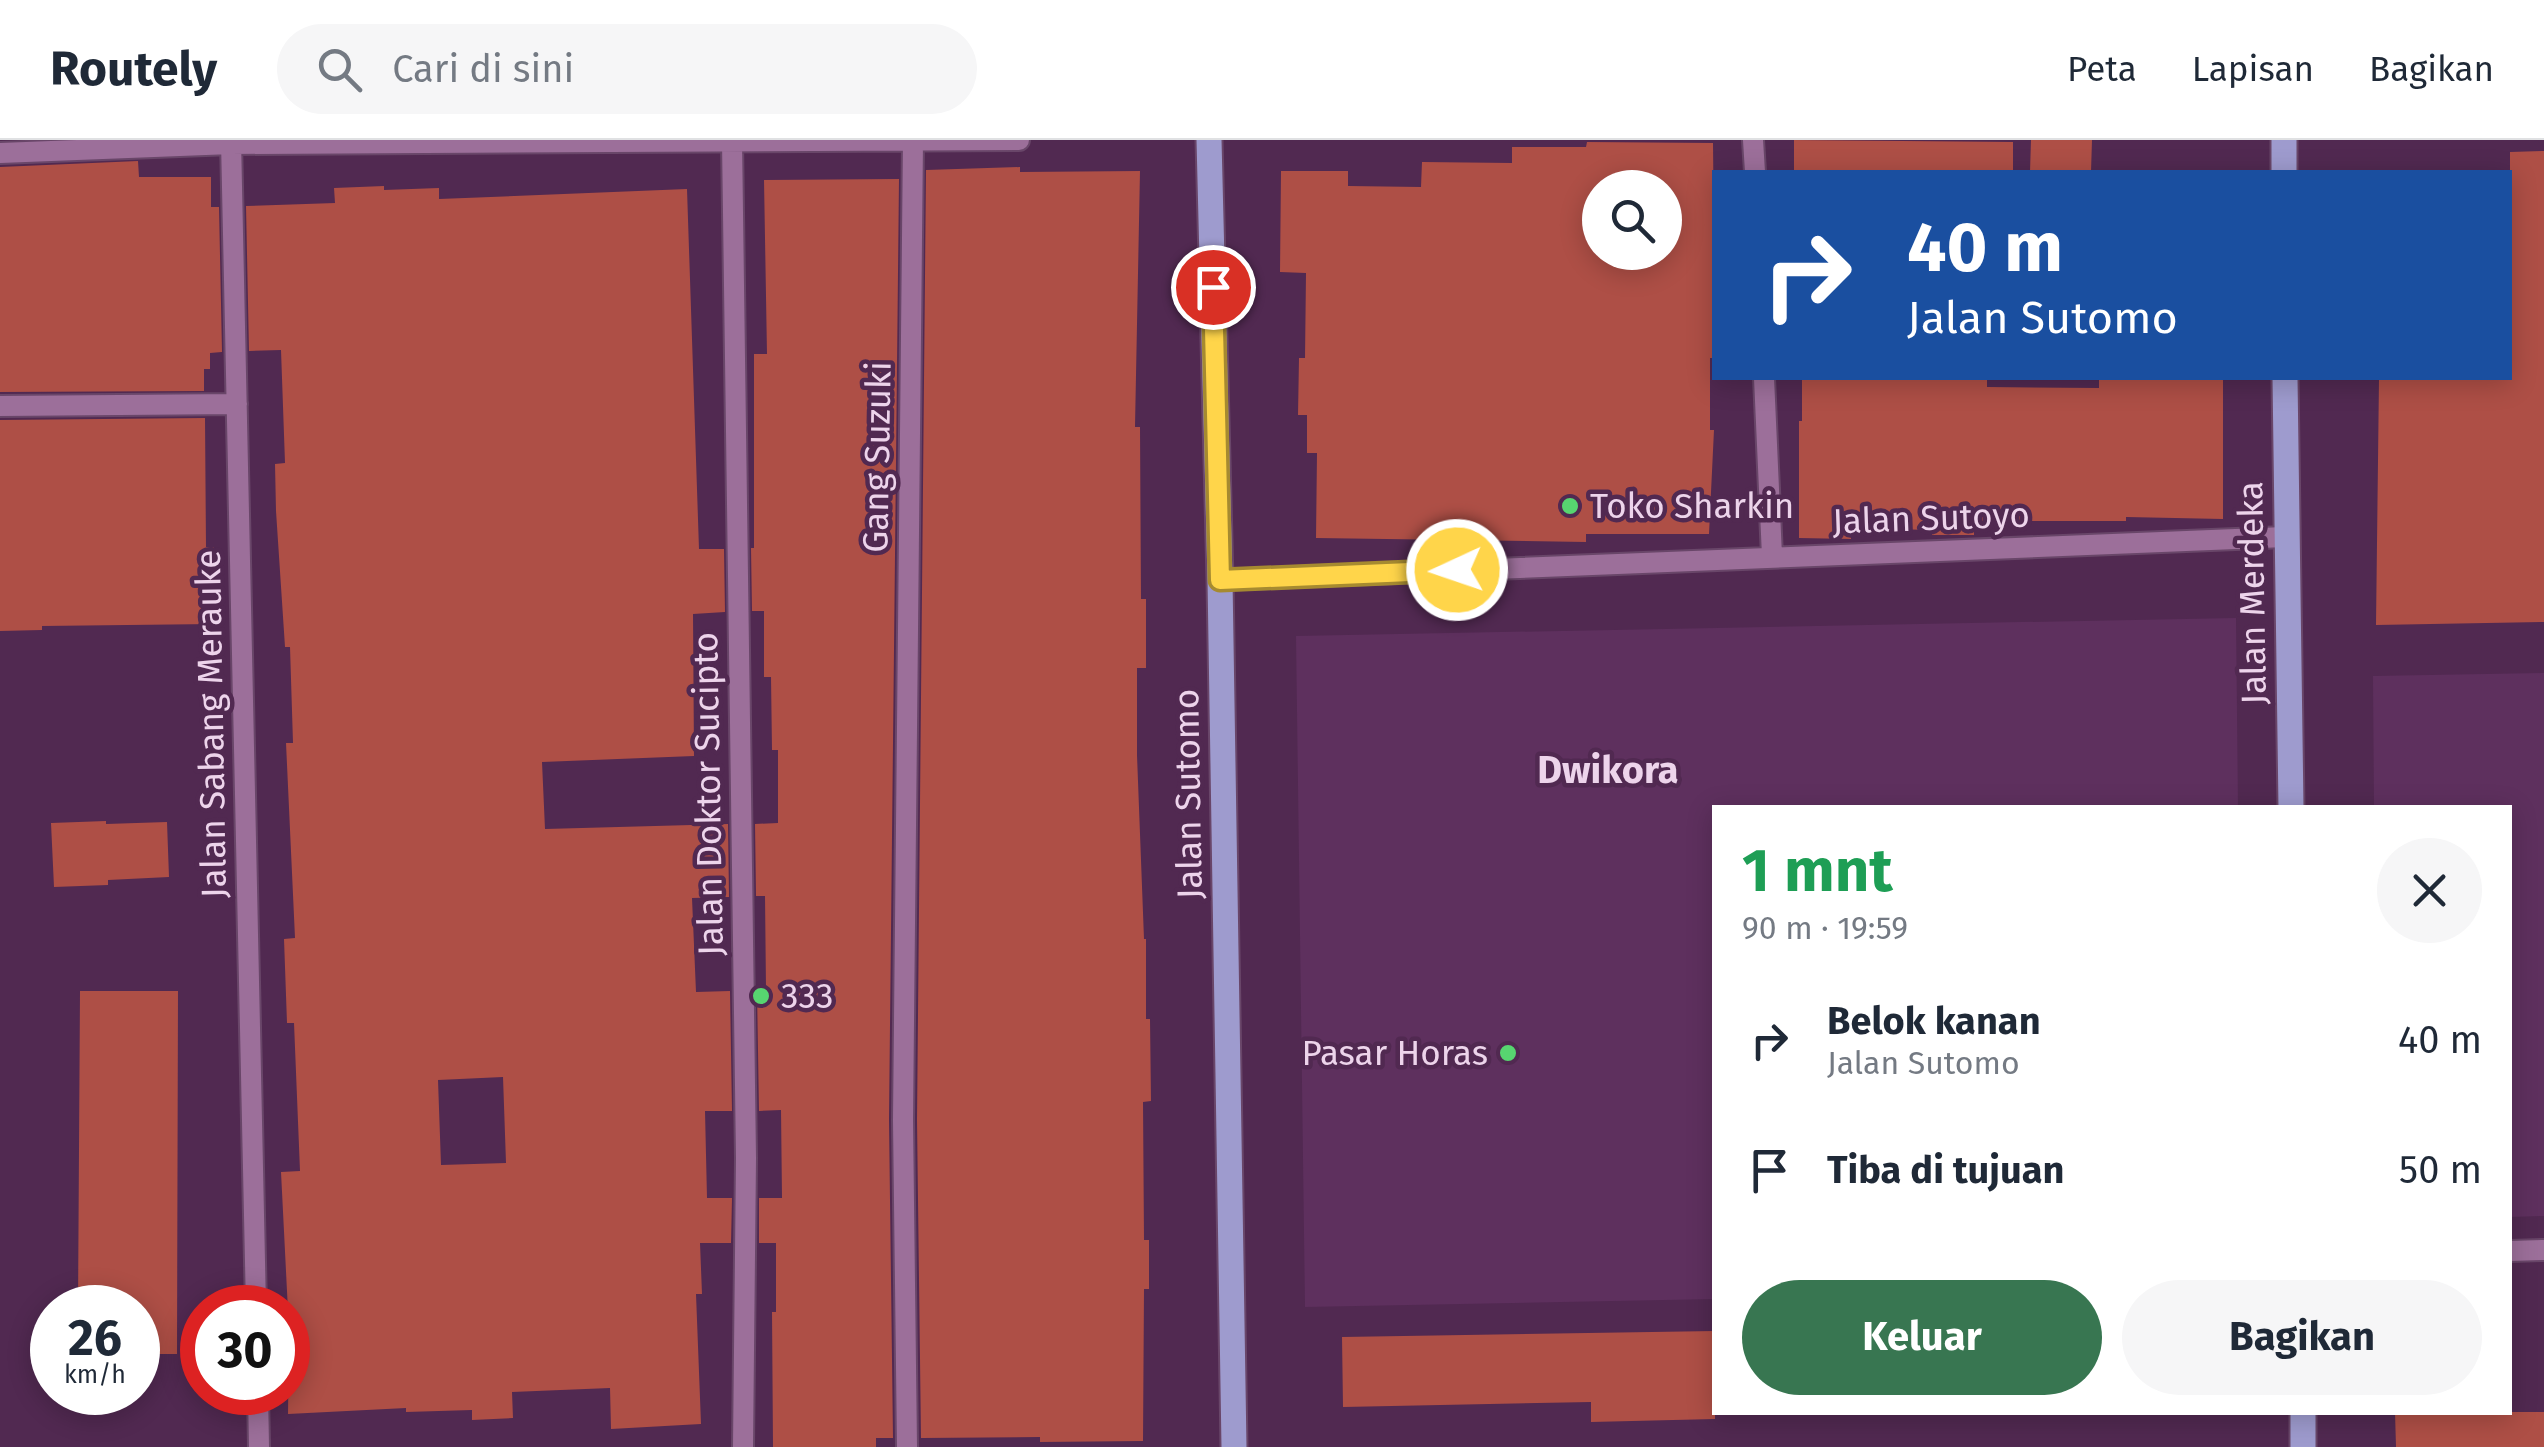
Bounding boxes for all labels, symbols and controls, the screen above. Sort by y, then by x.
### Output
search box [277,24,977,114]
text: Routely [50,40,217,98]
icon: search [312,42,367,97]
text: Cari di sini [392,46,574,92]
text: Peta [2067,48,2137,90]
text: Lapisan [2192,48,2314,90]
text: Bagikan [2369,48,2494,90]
map controls [1582,170,1682,270]
button: search [1582,170,1682,270]
text: 40 m [1907,206,2063,290]
icon: right [1742,210,1872,340]
pin [1171,245,1256,330]
icon: arrive [1186,260,1241,315]
text: Jalan Sutomo [1907,291,2178,345]
street label: Gang Suzuki [854,361,900,553]
street label: Jalan Merdeka [2229,481,2275,705]
place label: Toko Sharkin [1590,485,1794,527]
street label: Jalan Sutoyo [1831,494,2031,542]
marker: Toko Sharkin [1559,495,1581,517]
position arrow [1405,518,1509,622]
street label: Jalan Sabang Merauke [187,549,235,899]
street label: Jalan Doktor Sucipto [684,632,732,956]
street label: Jalan Sutomo [1165,688,1211,900]
district label: Dwikora [1537,747,1679,793]
text: 1 mnt [1742,835,1893,907]
button: close [2377,838,2482,943]
text: 90 m · 19:59 [1742,909,1908,947]
place label: 333 [781,975,833,1017]
marker: 333 [750,985,772,1007]
text: Belok kanan [1827,998,2041,1044]
icon: right [1742,1013,1797,1068]
text: 40 m [2398,1017,2482,1063]
place label: Pasar Horas [1302,1032,1488,1074]
marker: Pasar Horas [1497,1042,1519,1064]
text: Jalan Sutomo [1827,1044,2020,1082]
icon: arrive [1742,1143,1797,1198]
text: Tiba di tujuan [1827,1147,2064,1193]
text: 50 m [2399,1147,2482,1193]
button: Keluar [1742,1280,2102,1395]
button: Bagikan [2122,1280,2482,1395]
speed limit sign: 30 [180,1285,310,1415]
text: 26 [68,1308,122,1368]
text: km/h [64,1360,126,1390]

